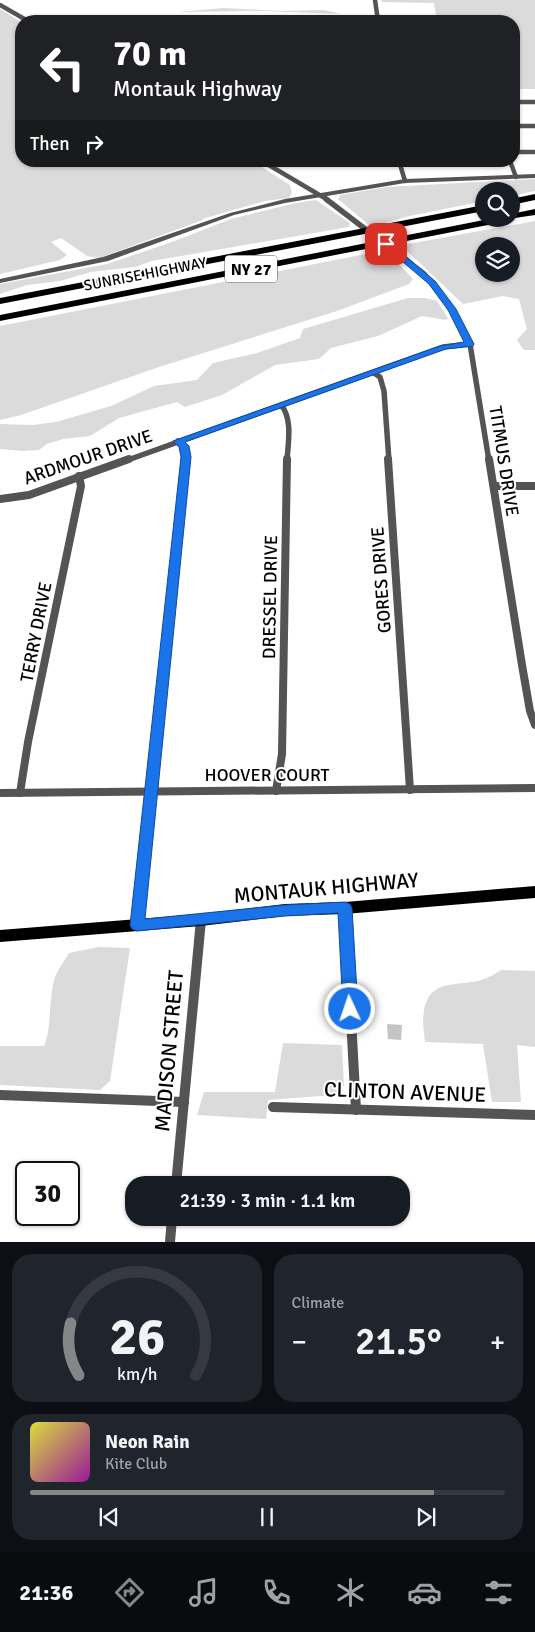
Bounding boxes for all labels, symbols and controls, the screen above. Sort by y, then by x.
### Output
text: 70 m [113,32,187,75]
icon: left [30,35,95,100]
text: Montauk Highway [113,75,282,102]
icon: right [80,130,108,158]
text: Then [30,132,70,156]
map controls [475,182,520,282]
button: search [475,182,520,227]
pin [365,223,407,265]
icon: arrive [372,230,400,258]
button: layers [475,237,520,282]
street label: SUNRISE HIGHWAY [82,253,208,295]
road number: NY 27 [225,255,277,282]
street label: TITMUS DRIVE [484,404,524,518]
street label: ARDMOUR DRIVE [21,425,155,489]
street label: GORES DRIVE [366,526,396,634]
street label: DRESSEL DRIVE [258,535,282,659]
street label: TERRY DRIVE [16,580,56,684]
street label: HOOVER COURT [205,764,330,786]
street label: MONTAUK HIGHWAY [233,867,420,909]
street label: MADISON STREET [149,969,189,1133]
position arrow [323,982,375,1034]
street label: CLINTON AVENUE [323,1076,487,1108]
speed limit sign: 30 [15,1161,80,1226]
text: 21:39 · 3 min · 1.1 km [180,1189,355,1213]
text: Climate [292,1293,344,1313]
text: 26 [109,1305,165,1369]
text: 21.5° [355,1318,442,1365]
text: − [292,1325,307,1359]
text: + [490,1325,505,1359]
text: km/h [117,1363,157,1385]
text: Neon Rain [105,1430,190,1454]
text: Kite Club [105,1454,167,1474]
icon: previous [95,1503,123,1531]
icon: pause [253,1503,281,1531]
icon: next [412,1503,440,1531]
icon: directions [112,1575,147,1610]
icon: music [186,1575,221,1610]
icon: phone [259,1575,294,1610]
icon: climate [333,1575,368,1610]
icon: car [407,1575,442,1610]
icon: filters [481,1575,516,1610]
text: 21:36 [19,1579,73,1606]

